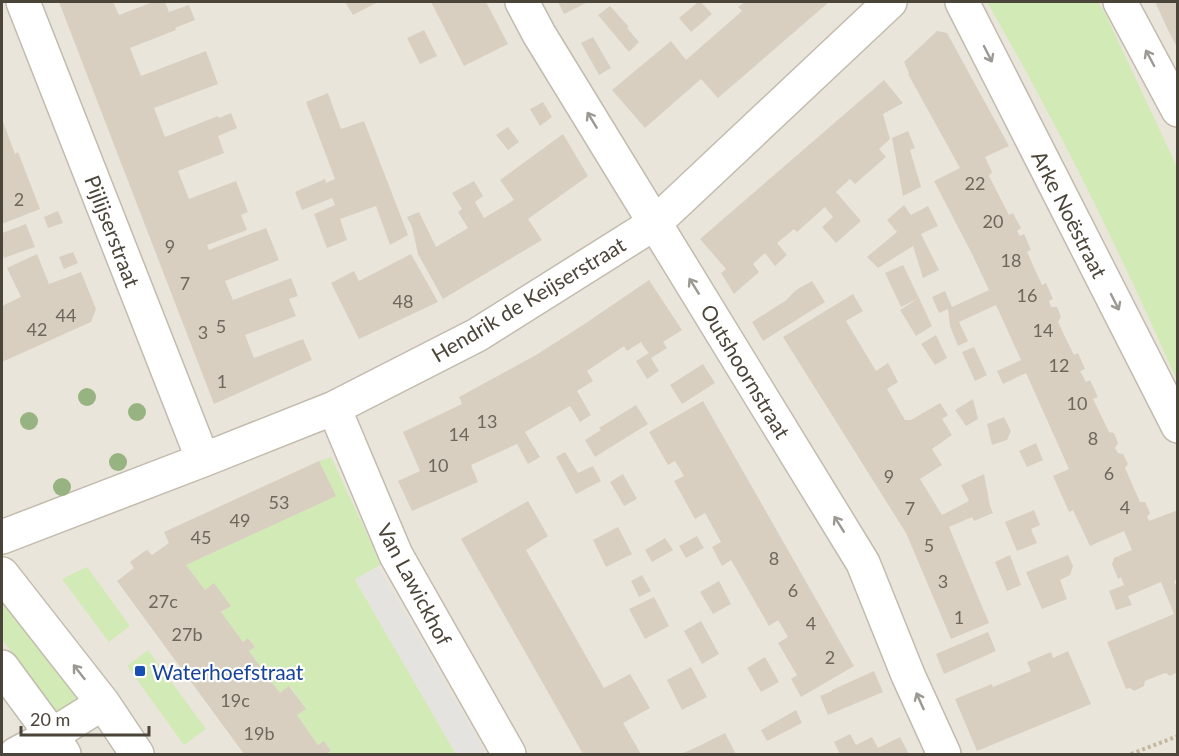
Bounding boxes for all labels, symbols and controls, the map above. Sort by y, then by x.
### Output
one-way arrow [983,44,995,62]
one-way arrow [1144,50,1155,68]
one-way arrow [585,112,597,129]
street label: Arke Noëstraat [1027,146,1113,282]
street label: Pijlijserstraat [80,172,146,291]
house number: 22 [965,172,985,194]
house number: 2 [14,188,24,210]
house number: 20 [983,210,1003,232]
street label: Hendrik de Keijserstraat [427,231,630,367]
house number: 9 [165,235,175,257]
house number: 18 [1001,249,1021,271]
house number: 7 [180,272,190,294]
one-way arrow [687,278,699,295]
house number: 16 [1017,284,1037,306]
house number: 48 [393,290,413,312]
one-way arrow [1109,293,1121,311]
street label: Outshoornstraat [696,299,796,443]
house number: 44 [56,304,76,326]
house number: 5 [216,315,226,337]
house number: 42 [27,318,47,340]
house number: 14 [1033,319,1053,341]
house number: 3 [198,321,208,343]
house number: 12 [1049,354,1069,376]
house number: 1 [217,370,227,392]
house number: 10 [1067,392,1087,414]
house number: 13 [477,410,497,432]
house number: 14 [449,423,469,445]
house number: 8 [1088,427,1098,449]
house number: 10 [428,454,448,476]
house number: 6 [1104,462,1114,484]
house number: 9 [884,465,894,487]
house number: 53 [269,491,289,513]
house number: 4 [1120,496,1130,518]
house number: 7 [905,497,915,519]
house number: 49 [230,509,250,531]
one-way arrow [833,516,845,533]
street label: Van Lawickhof [372,519,458,650]
house number: 45 [191,526,211,548]
house number: 5 [924,534,934,556]
house number: 8 [769,547,779,569]
house number: 3 [938,570,948,592]
house number: 6 [788,579,798,601]
house number: 27c [148,590,178,612]
house number: 1 [954,606,964,628]
house number: 4 [806,612,816,634]
house number: 27b [172,623,202,645]
house number: 2 [825,646,835,668]
place label: Waterhoefstraat [152,659,304,684]
marker: Waterhoefstraat [133,664,147,678]
one-way arrow [73,665,85,681]
house number: 19c [220,689,250,711]
one-way arrow [914,692,925,711]
scale bar [21,699,148,737]
text: 20 m [30,708,70,730]
house number: 19b [244,722,274,744]

